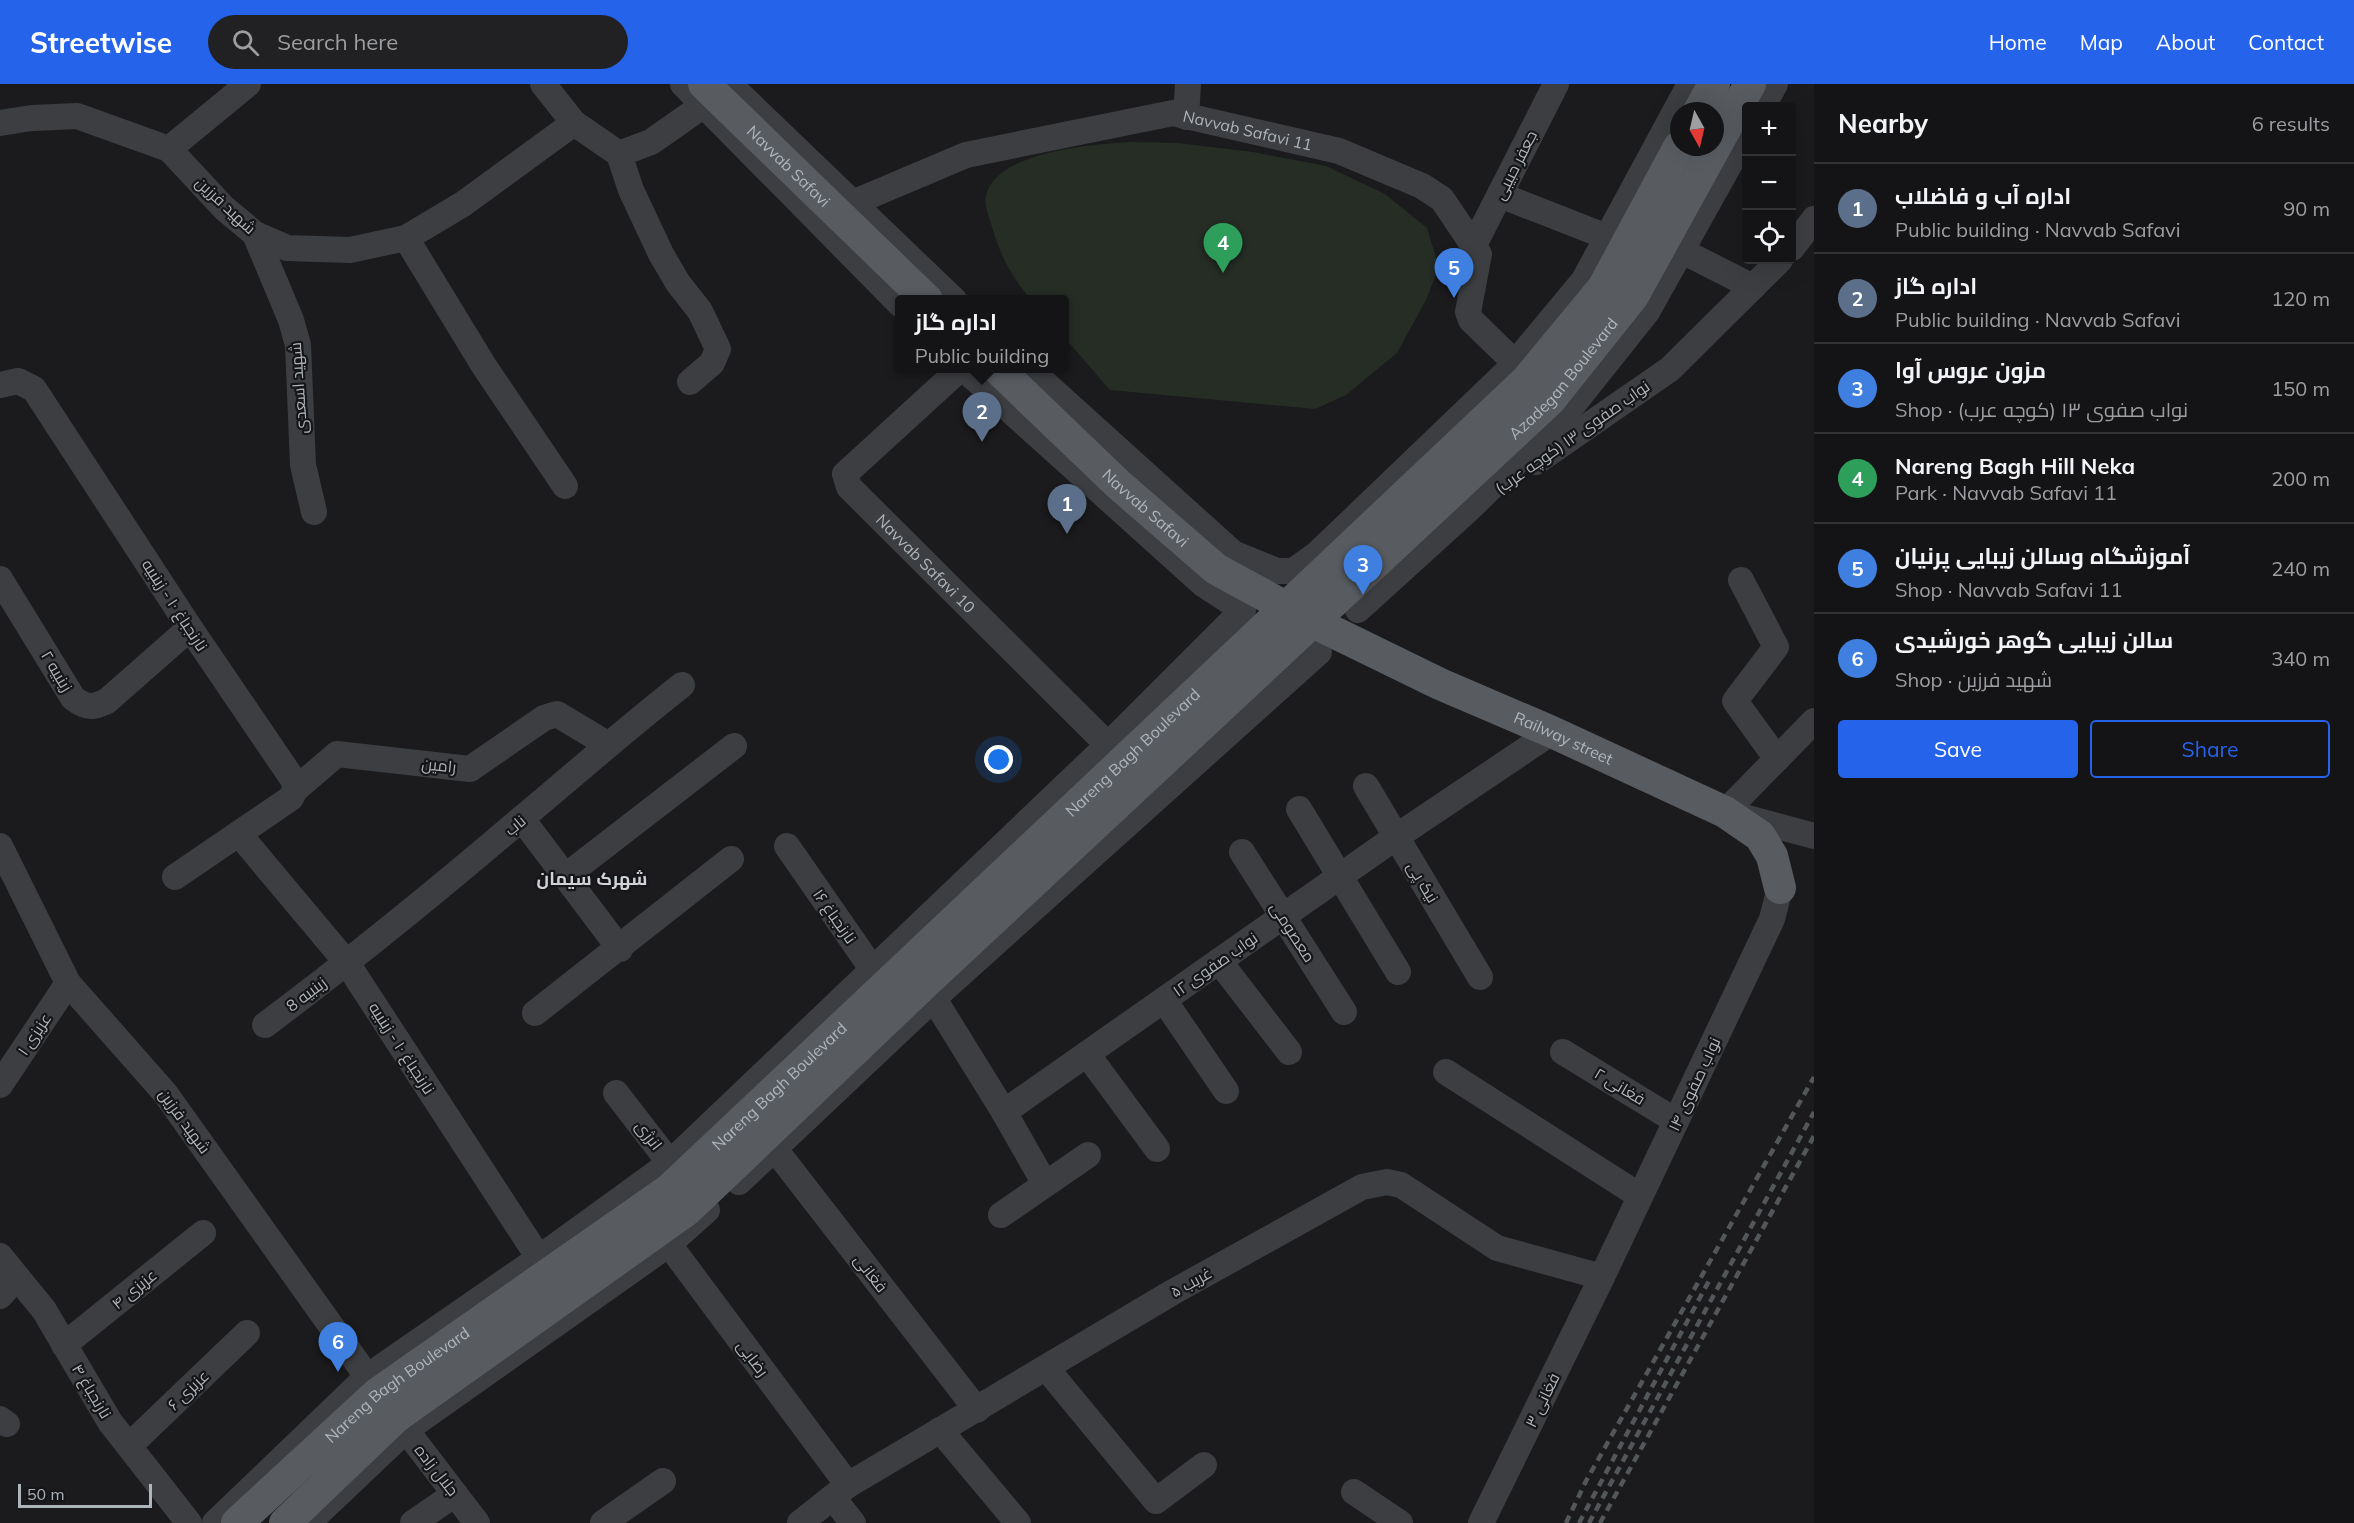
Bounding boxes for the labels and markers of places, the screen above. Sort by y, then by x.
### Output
pin: 4 [1204,224,1242,273]
pin: 5 [1434,248,1474,298]
pin: 2 [962,392,1002,442]
pin: 1 [1048,484,1086,534]
pin: 3 [1344,546,1382,595]
pin: 6 [318,1322,358,1372]

